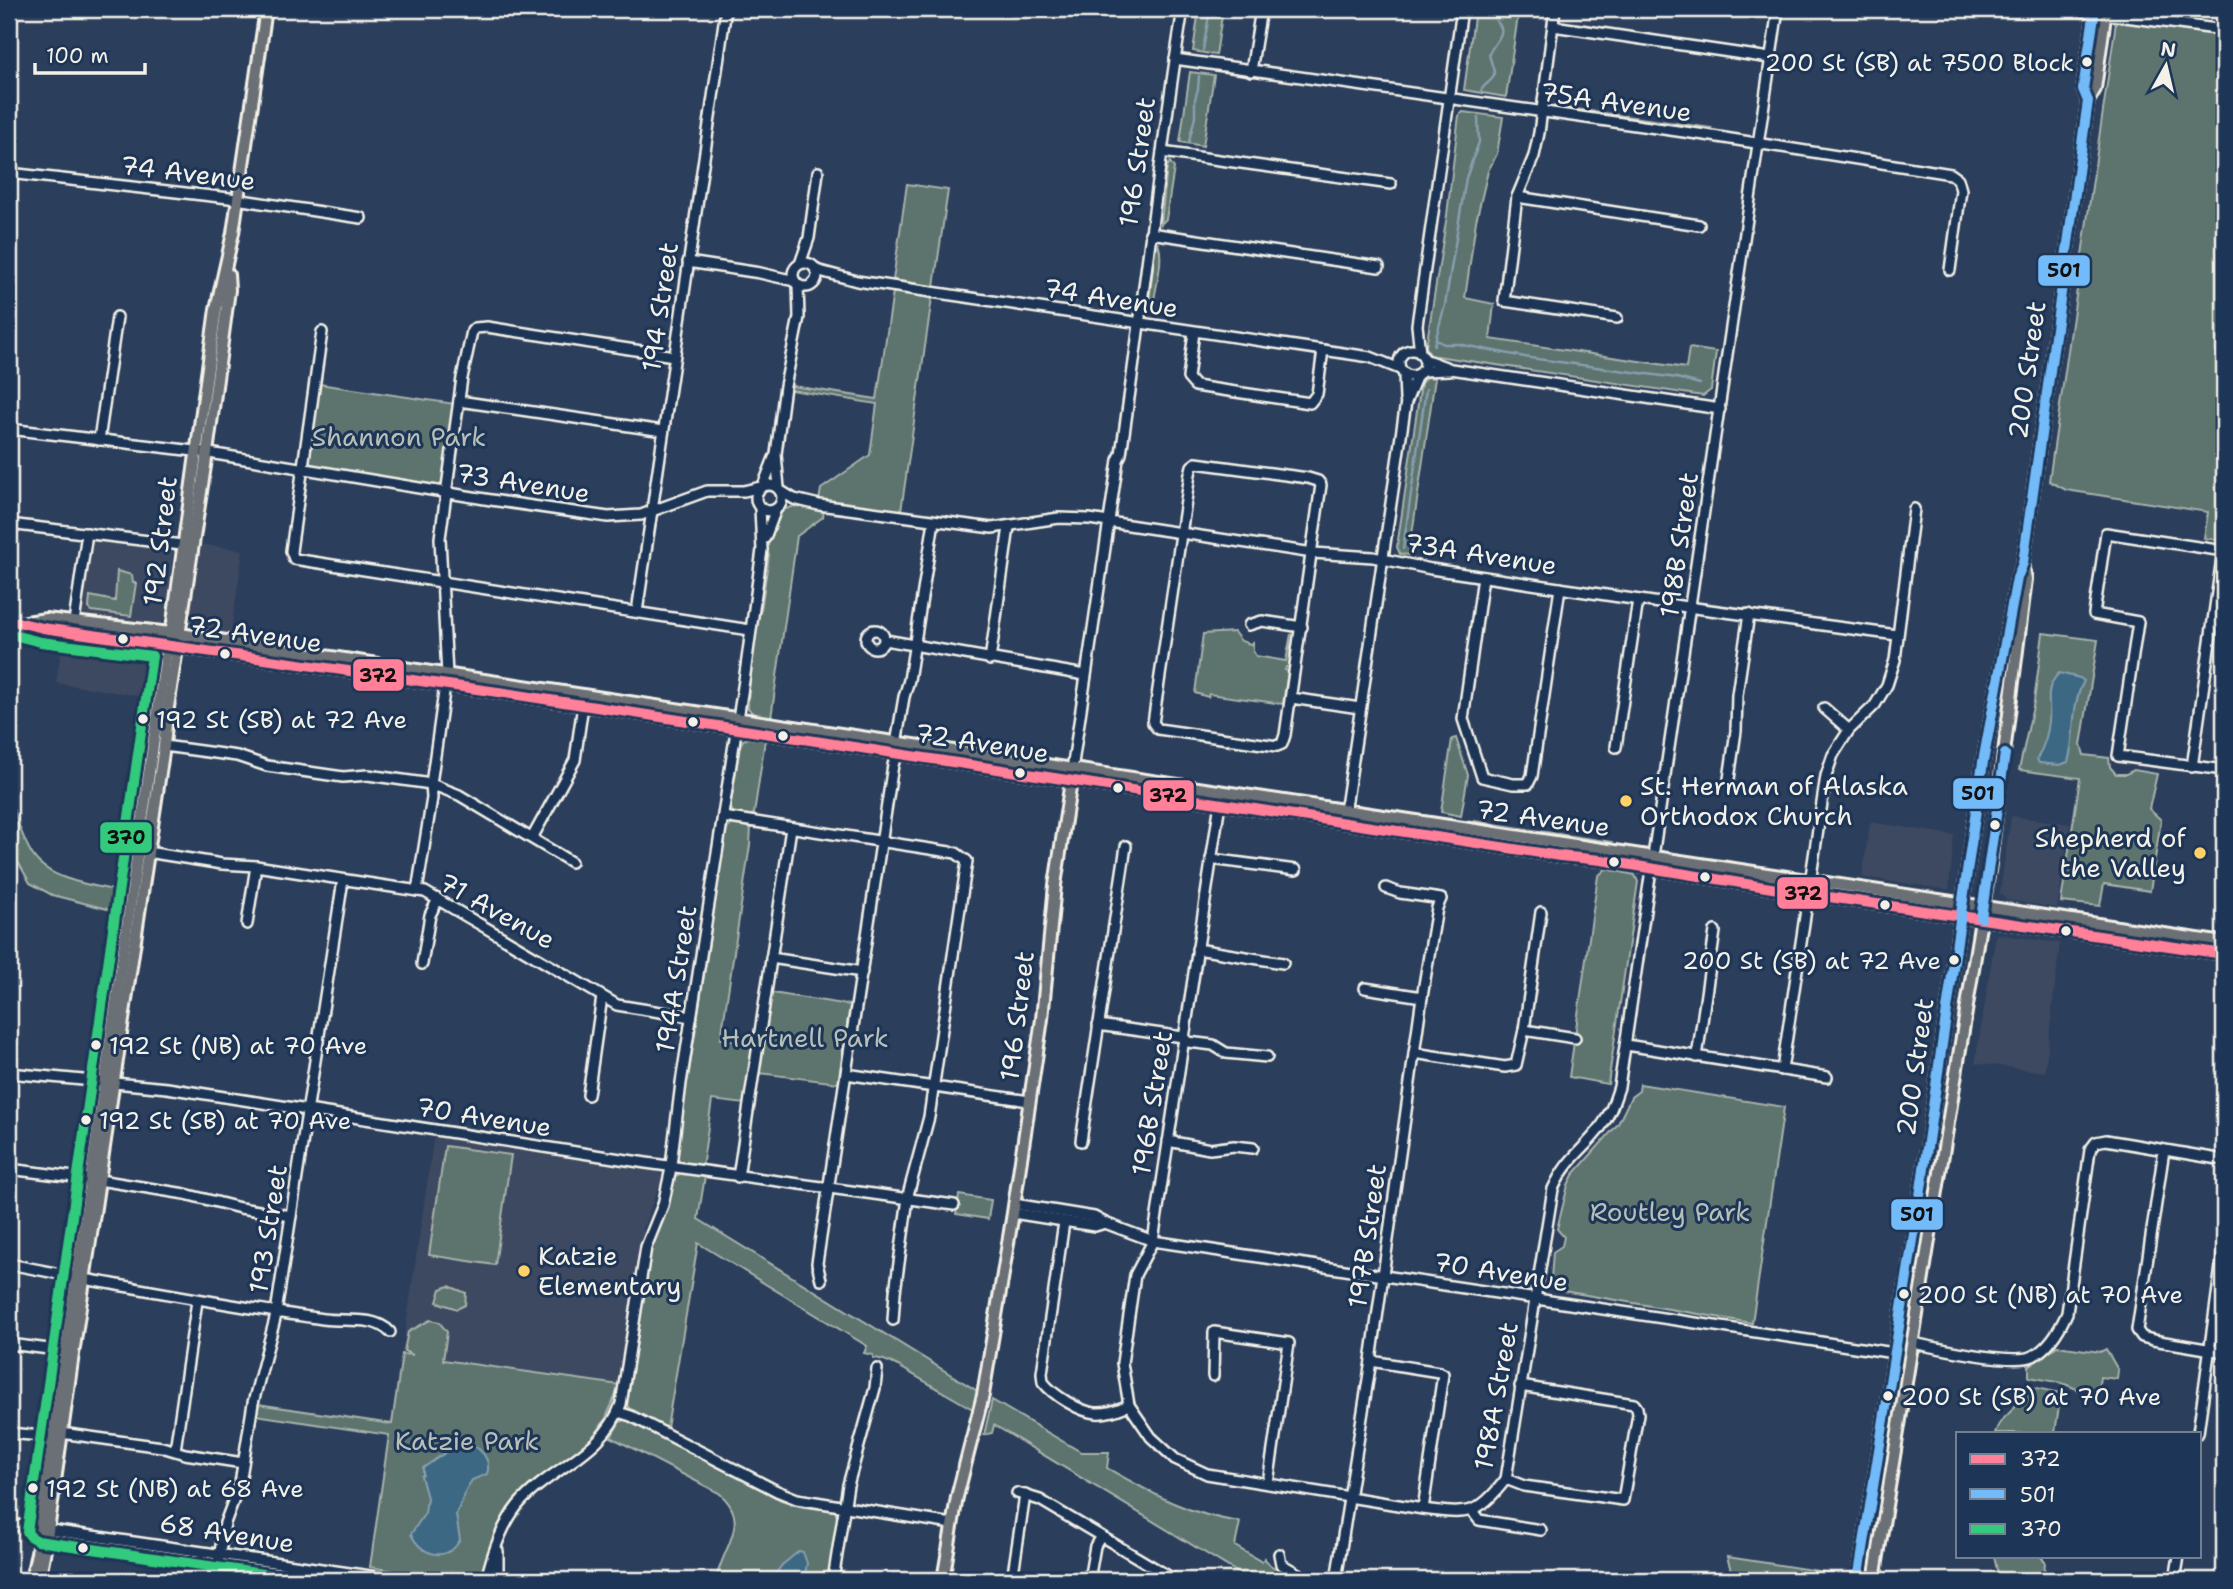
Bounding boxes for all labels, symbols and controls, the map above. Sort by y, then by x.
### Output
scale bar [35,32,145,76]
north arrow [2132,32,2202,102]
text: N [2159,36,2177,63]
text: 100 m [46,42,109,70]
place label: 200 St (SB) at 7500 Block [1764,47,2074,79]
marker: 200 St (SB) at 7500 Block [2080,55,2094,69]
street label: 75A Avenue [1538,74,1694,129]
street label: 196 Street [1110,95,1163,229]
street label: 74 Avenue [119,147,258,198]
street label: 194 Street [633,240,686,374]
line badge: 501 [2037,254,2091,287]
text: 501 [2047,258,2081,283]
street label: 74 Avenue [1041,270,1181,325]
street label: 200 Street [2000,299,2053,441]
park label: Shannon Park [312,419,486,454]
street label: 73 Avenue [454,455,593,510]
street label: 198B Street [1651,470,1706,620]
street label: 192 Street [134,474,185,608]
street label: 73A Avenue [1403,524,1560,583]
street label: 72 Avenue [186,607,324,660]
unlabelled marker [116,632,130,646]
unlabelled marker [218,647,232,661]
line badge: 372 [352,658,405,692]
text: 372 [359,663,397,688]
place label: 192 St (SB) at 72 Ave [156,704,407,736]
marker: 192 St (SB) at 72 Ave [136,712,150,726]
unlabelled marker [686,715,700,729]
street label: 72 Avenue [913,715,1051,770]
unlabelled marker [776,729,790,743]
unlabelled marker [1013,766,1027,780]
place label: St. Herman of Alaska Orthodox Church [1640,768,1908,833]
line badge: 501 [1952,777,2005,810]
line badge: 372 [1142,779,1195,812]
unlabelled marker [1111,781,1125,795]
text: 501 [1961,781,1995,806]
text: 372 [1149,783,1187,808]
street label: 72 Avenue [1474,791,1612,844]
marker: St. Herman of Alaska Orthodox Church [1618,793,1634,809]
unlabelled marker [1988,818,2002,832]
place label: Shepherd of the Valley [2035,820,2187,885]
line badge: 370 [99,821,153,854]
text: 370 [107,825,146,850]
marker: Shepherd of the Valley [2192,845,2208,861]
unlabelled marker [1607,855,1621,869]
street label: 71 Avenue [433,864,562,957]
unlabelled marker [1698,870,1712,884]
line badge: 372 [1776,876,1829,910]
text: 372 [1784,881,1822,906]
unlabelled marker [1878,898,1892,912]
street label: 194A Street [647,902,704,1055]
unlabelled marker [2059,924,2073,938]
place label: 200 St (SB) at 72 Ave [1682,945,1941,977]
street label: 196 Street [991,949,1042,1083]
marker: 200 St (SB) at 72 Ave [1947,953,1961,967]
street label: 200 Street [1888,996,1941,1138]
park label: Hartnell Park [721,1020,889,1055]
street label: 196B Street [1123,1028,1180,1178]
place label: 192 St (NB) at 70 Ave [109,1030,367,1062]
marker: 192 St (NB) at 70 Ave [89,1038,103,1052]
street label: 70 Avenue [414,1089,554,1144]
place label: 192 St (SB) at 70 Ave [99,1105,351,1137]
marker: 192 St (SB) at 70 Ave [79,1113,93,1127]
street label: 193 Street [240,1162,295,1296]
street label: 197B Street [1339,1162,1394,1310]
park label: Routley Park [1590,1194,1750,1229]
line badge: 501 [1890,1198,1944,1231]
text: 501 [1900,1202,1934,1227]
place label: Katzie Elementary [538,1238,681,1303]
street label: 70 Avenue [1431,1244,1571,1299]
marker: Katzie Elementary [516,1263,532,1279]
place label: 200 St (NB) at 70 Ave [1917,1279,2183,1311]
marker: 200 St (NB) at 70 Ave [1897,1287,1911,1301]
street label: 198A Street [1465,1319,1526,1473]
place label: 200 St (SB) at 70 Ave [1901,1381,2161,1413]
marker: 200 St (SB) at 70 Ave [1881,1389,1895,1403]
park label: Katzie Park [395,1423,539,1458]
legend [1956,1432,2202,1558]
text: 372 [2020,1445,2061,1473]
place label: 192 St (NB) at 68 Ave [46,1473,304,1505]
marker: 192 St (NB) at 68 Ave [26,1481,40,1495]
text: 501 [2020,1481,2056,1509]
street label: 68 Avenue [157,1505,297,1560]
text: 370 [2020,1515,2062,1543]
unlabelled marker [76,1541,90,1555]

